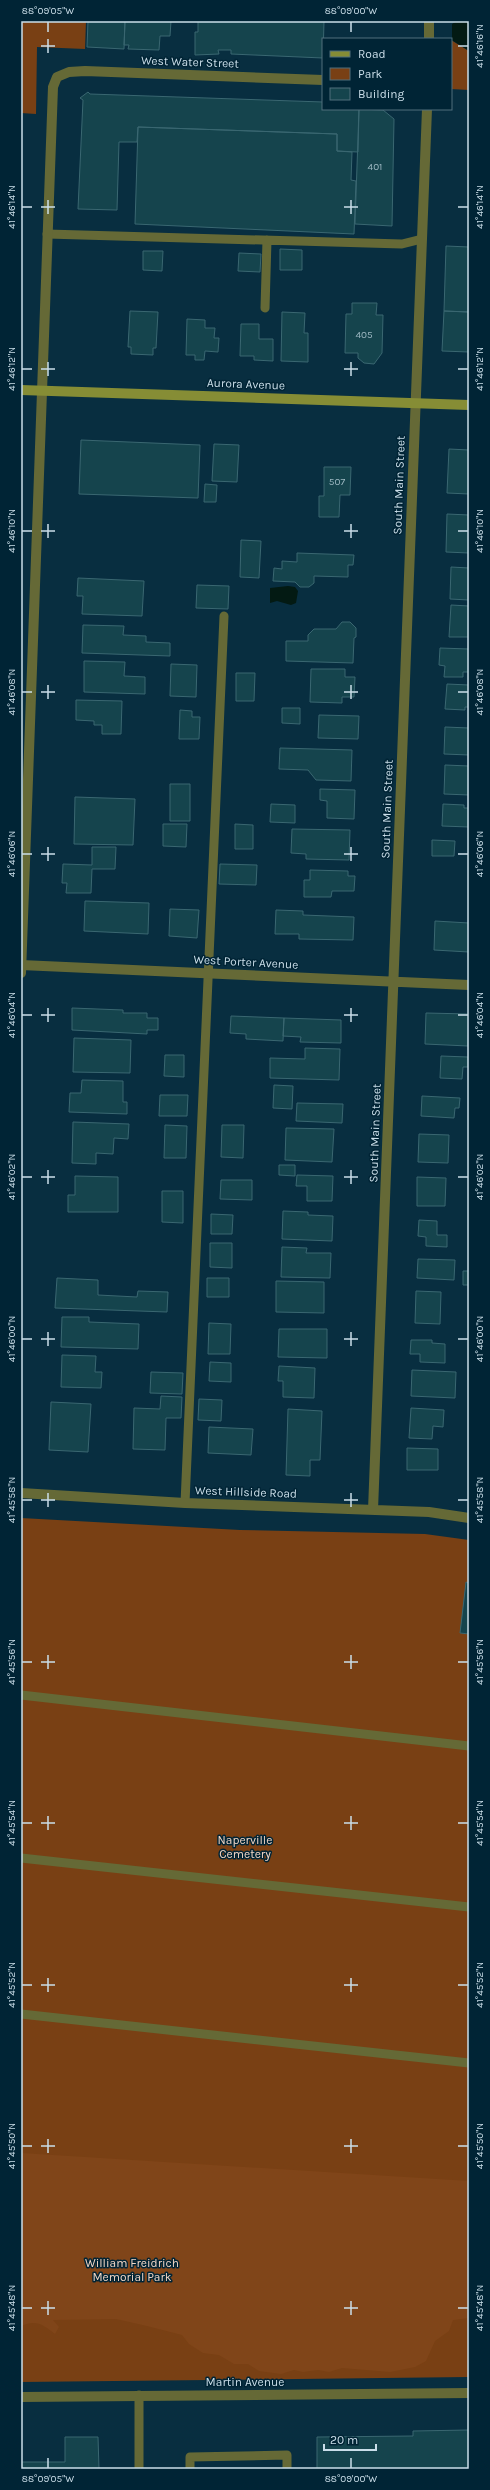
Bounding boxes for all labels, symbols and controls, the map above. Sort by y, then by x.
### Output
text: 88°09'05"W [22,5,74,17]
text: 88°09'00"W [325,5,377,17]
text: 41°46'16"N [474,24,486,68]
legend [322,38,452,110]
text: Road [358,47,386,61]
street label: West Water Street [141,53,240,71]
text: Park [358,67,383,81]
text: Building [358,87,405,101]
house number: 401 [368,161,382,173]
text: 41°46'14"N [6,185,18,229]
text: 41°46'14"N [474,185,486,229]
house number: 405 [355,329,373,341]
text: 41°46'12"N [6,347,18,391]
text: 41°46'12"N [474,347,486,391]
street label: Aurora Avenue [207,376,285,392]
street label: South Main Street [390,435,408,535]
house number: 507 [329,476,345,488]
text: 41°46'10"N [6,509,18,553]
text: 41°46'10"N [474,509,486,553]
text: 41°46'08"N [6,669,18,715]
text: 41°46'08"N [474,669,486,715]
street label: South Main Street [378,759,396,859]
text: 41°46'06"N [6,831,18,877]
text: 41°46'06"N [474,831,486,877]
street label: West Porter Avenue [193,952,299,972]
text: 41°46'04"N [6,992,18,1038]
text: 41°46'04"N [474,992,486,1038]
street label: South Main Street [366,1083,384,1183]
text: 41°46'02"N [6,1154,18,1200]
text: 41°46'02"N [474,1154,486,1200]
text: 41°46'00"N [6,1316,18,1362]
text: 41°46'00"N [474,1316,486,1362]
text: 41°45'58"N [6,1477,18,1523]
text: 41°45'58"N [474,1477,486,1523]
street label: West Hillside Road [195,1483,297,1501]
text: 41°45'56"N [6,1639,18,1685]
text: 41°45'56"N [474,1639,486,1685]
text: 41°45'54"N [6,1800,18,1846]
text: 41°45'54"N [474,1800,486,1846]
park label: Naperville Cemetery [218,1833,272,1861]
text: 41°45'52"N [6,1962,18,2008]
text: 41°45'52"N [474,1962,486,2008]
text: 41°45'50"N [6,2123,18,2169]
text: 41°45'50"N [474,2123,486,2169]
park label: William Freidrich Memorial Park [85,2256,179,2284]
text: 41°45'48"N [6,2285,18,2331]
text: 41°45'48"N [474,2285,486,2331]
street label: Martin Avenue [206,2375,284,2389]
scale bar [324,2426,376,2452]
text: 20 m [330,2433,358,2447]
text: 88°09'05"W [22,2473,74,2485]
text: 88°09'00"W [325,2473,377,2485]

